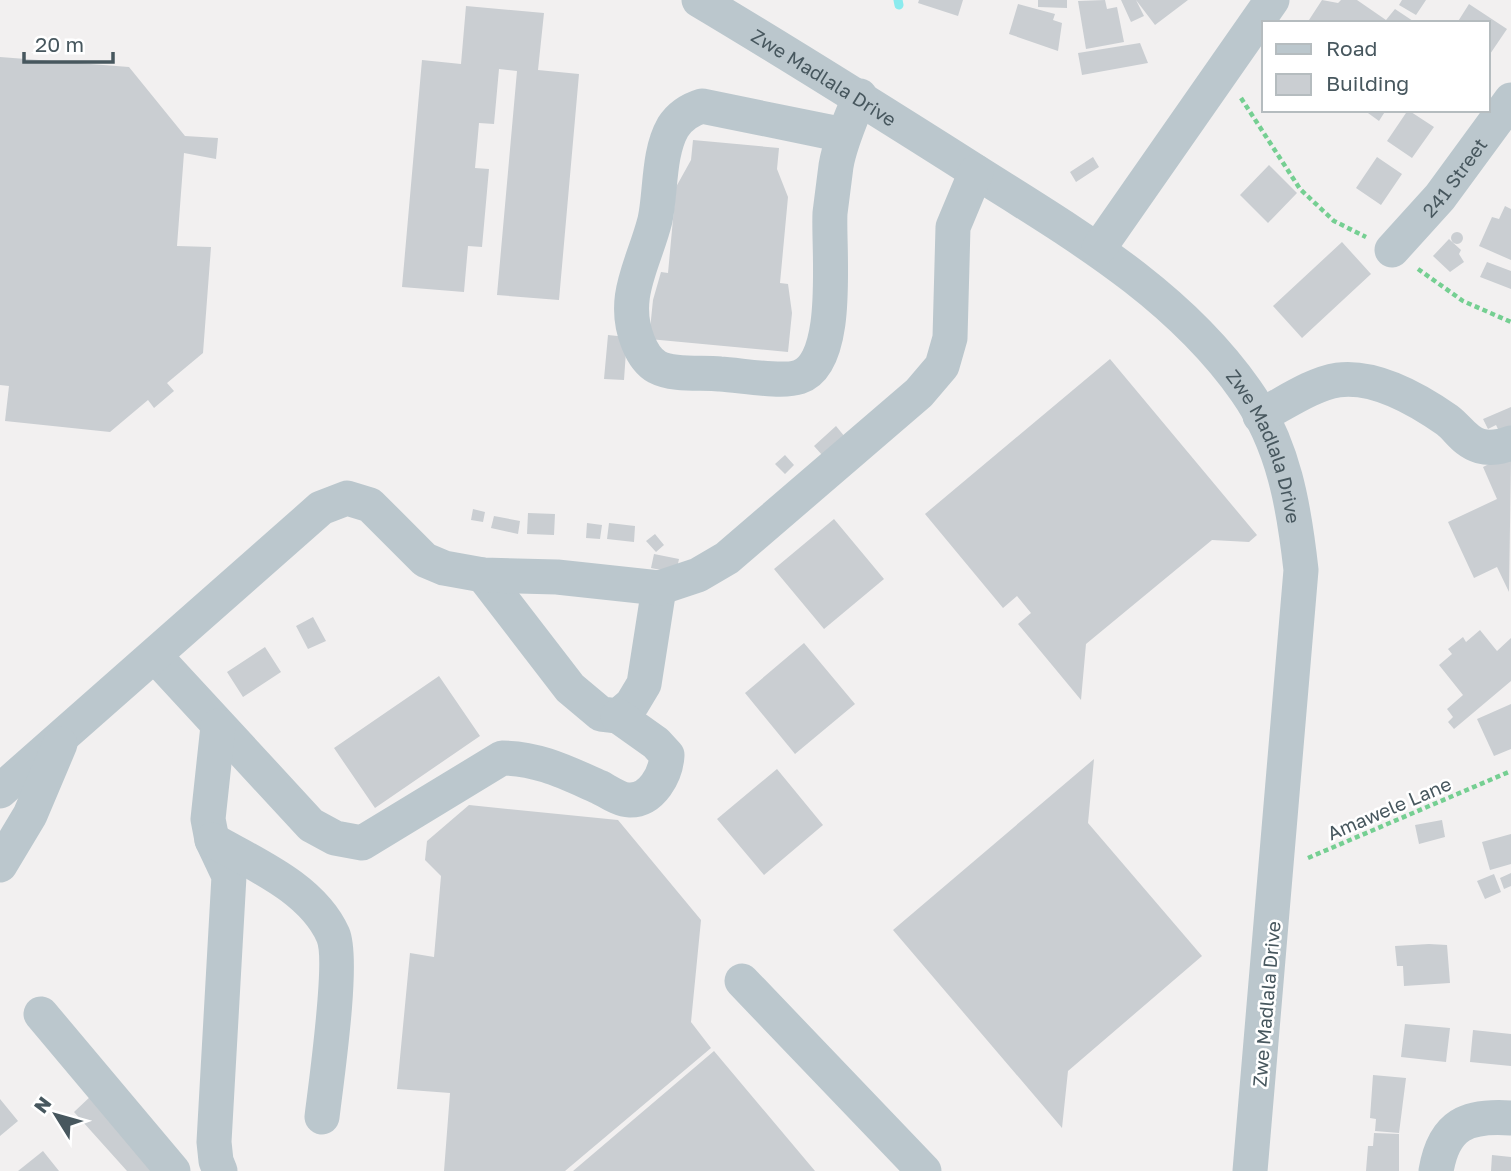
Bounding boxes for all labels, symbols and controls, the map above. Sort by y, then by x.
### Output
scale bar [24,21,114,65]
legend [1262,21,1490,112]
street label: Zwe Madlala Drive [748,23,901,130]
text: 20 m [35,31,84,57]
text: Road [1326,35,1377,61]
text: Building [1326,70,1409,96]
street label: 241 Street [1417,133,1491,221]
street label: Zwe Madlala Drive [1222,364,1306,525]
street label: Amawele Lane [1324,772,1454,844]
street label: Zwe Madlala Drive [1247,920,1285,1088]
north arrow [21,1080,91,1150]
text: N [28,1092,56,1117]

